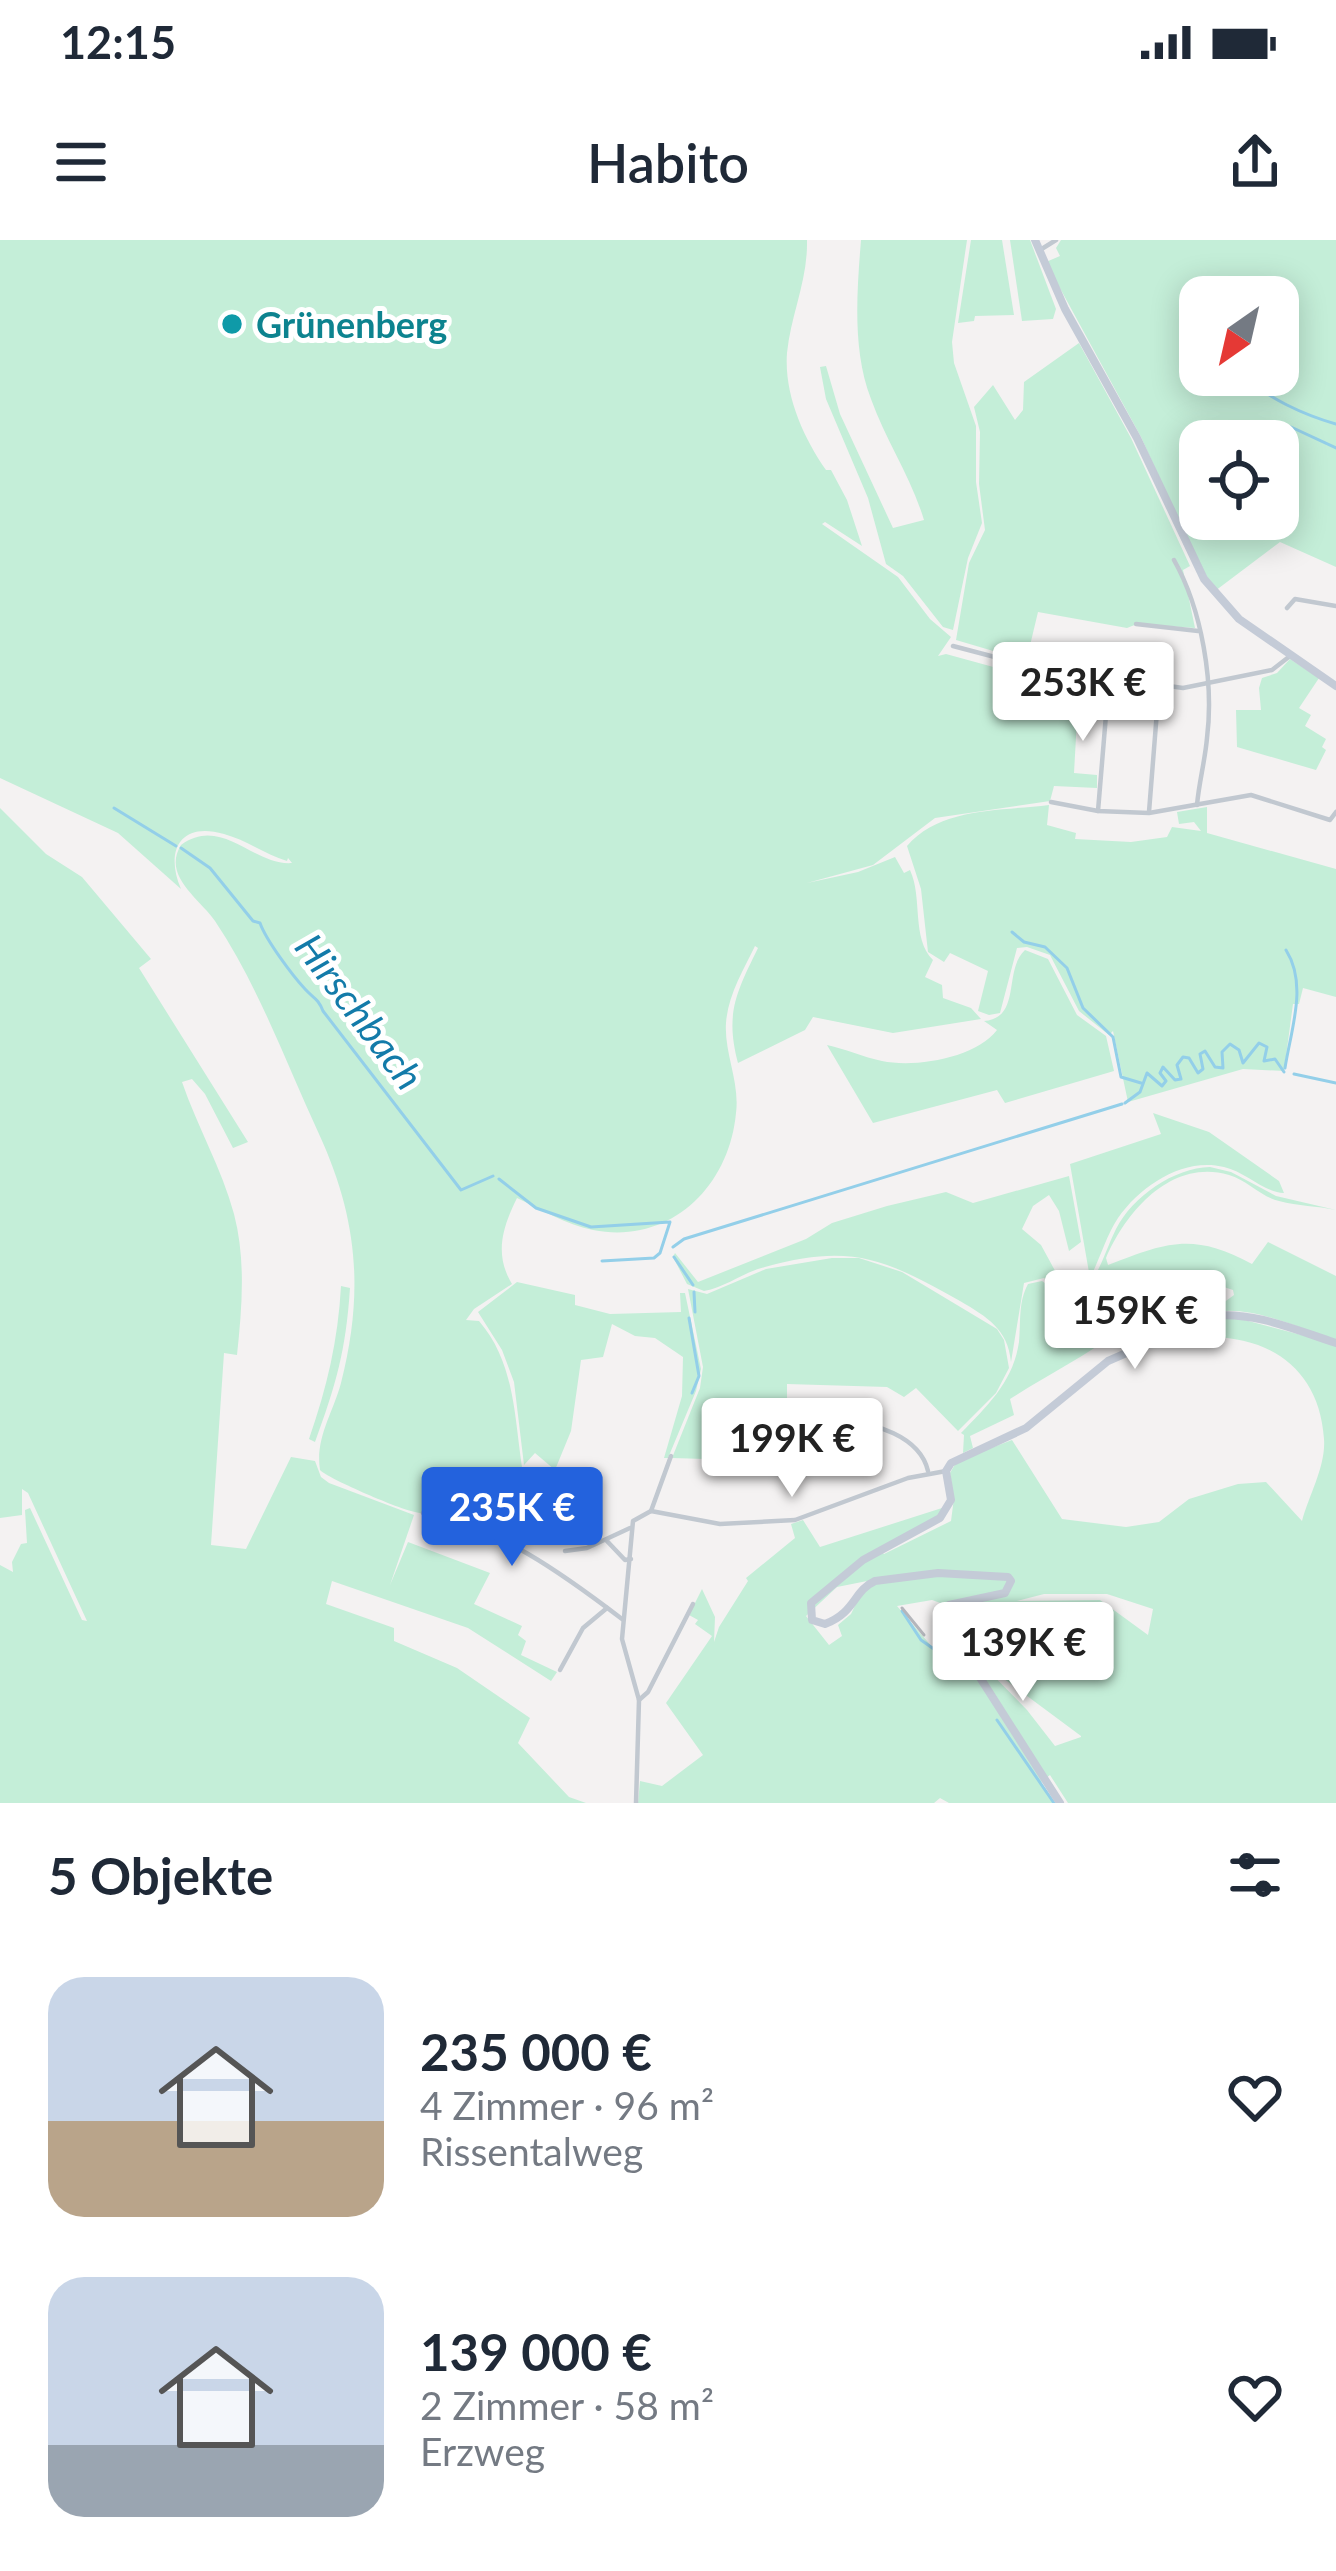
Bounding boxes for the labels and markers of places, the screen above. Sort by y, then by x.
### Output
place label: Grünenberg [256,302,447,346]
marker: Grünenberg [219,311,245,337]
pin: 253K € [985,642,1181,744]
pin: 159K € [1037,1270,1233,1372]
pin: 199K € [694,1398,890,1500]
pin: 235K € [414,1467,610,1569]
pin: 139K € [925,1602,1121,1704]

